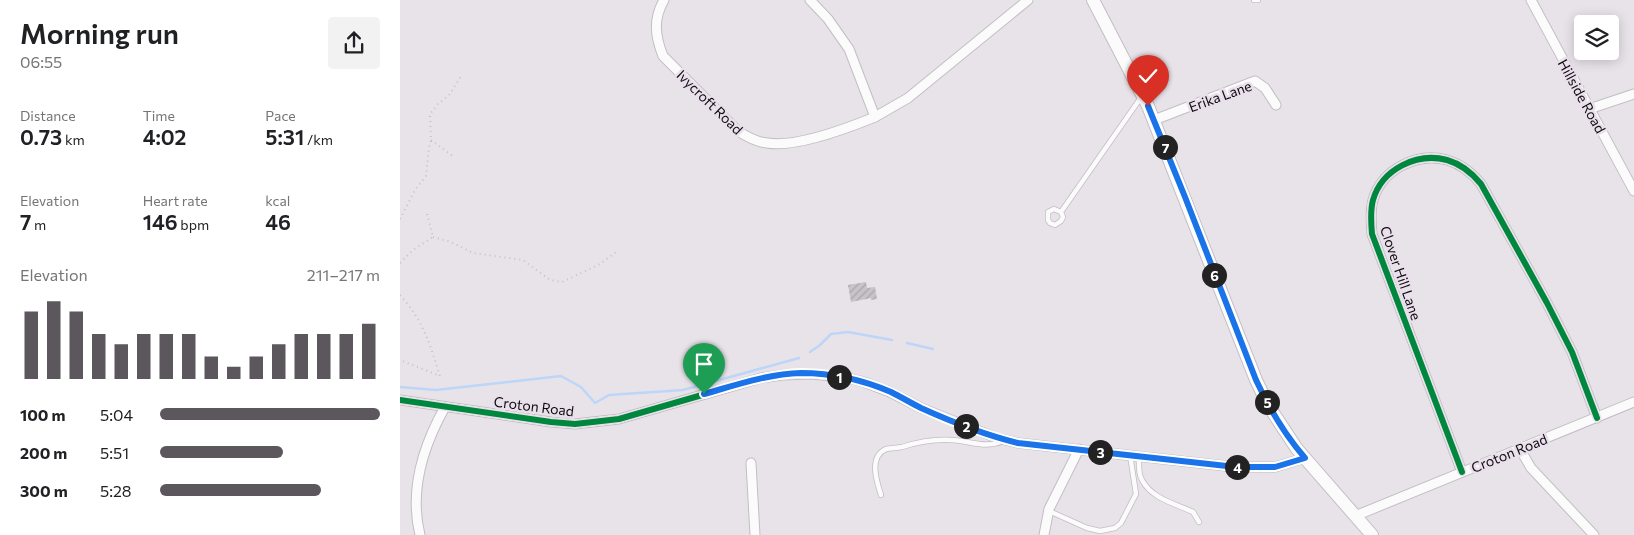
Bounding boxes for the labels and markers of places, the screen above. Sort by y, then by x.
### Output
pin [1127,55,1169,106]
pin: 7 [1152,134,1178,160]
pin: 6 [1202,262,1226,288]
pin [683,343,725,394]
pin: 1 [826,364,852,390]
pin: 5 [1254,390,1280,414]
pin: 2 [954,414,978,438]
pin: 3 [1088,440,1112,464]
pin: 4 [1224,454,1250,480]

